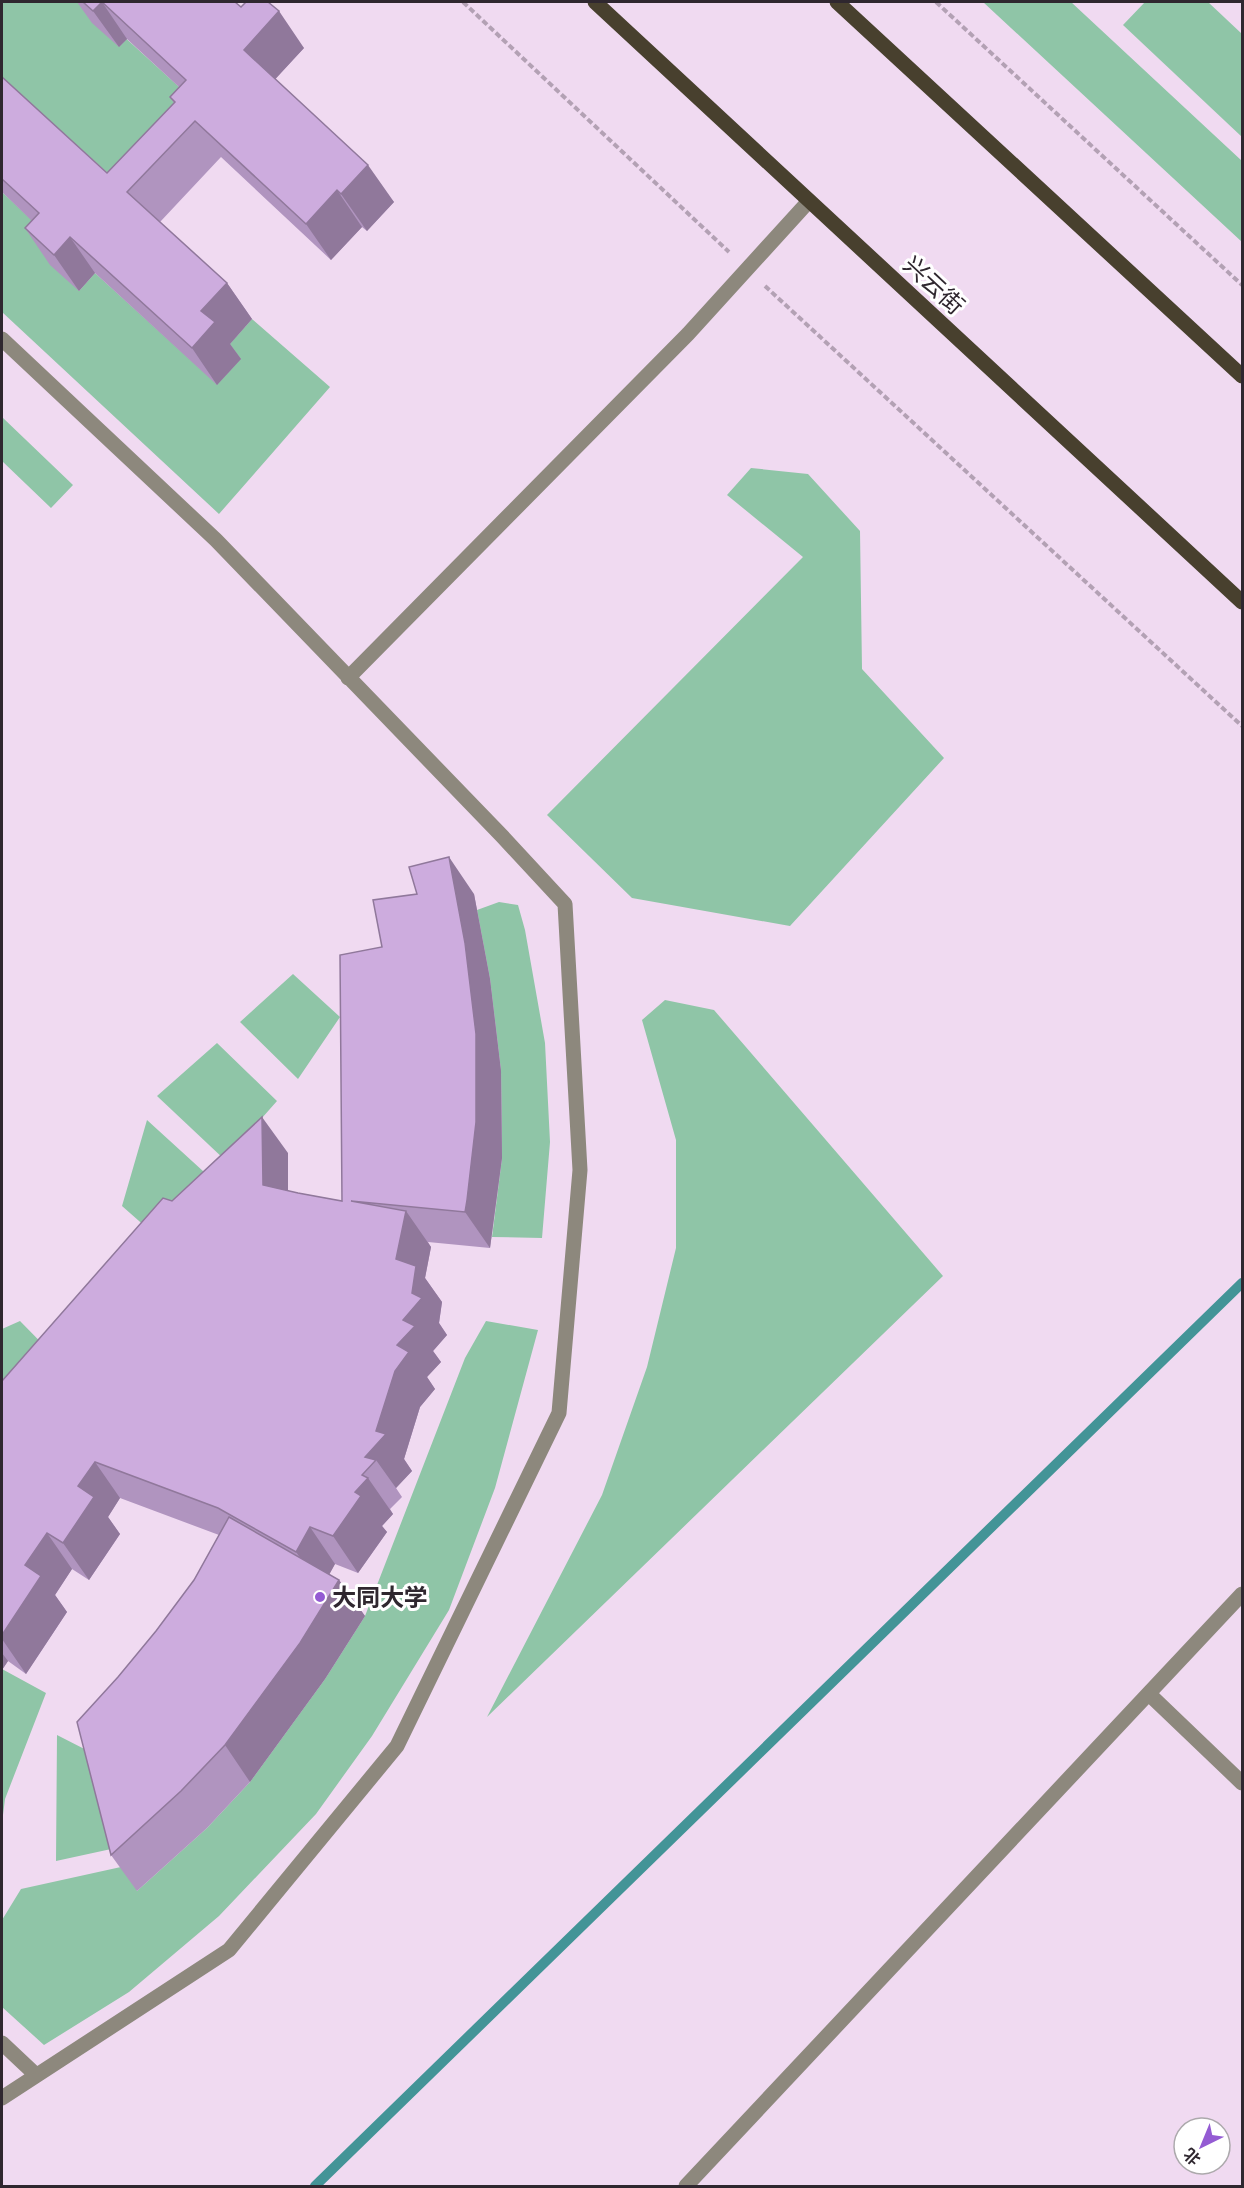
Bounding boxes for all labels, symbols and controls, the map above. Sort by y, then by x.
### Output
street label: 兴云街 [896,248,972,322]
place label: 大同大学 [332,1580,428,1615]
marker: 大同大学 [313,1590,327,1604]
north arrow [1172,2116,1232,2176]
text: 北 [1178,2143,1206,2170]

